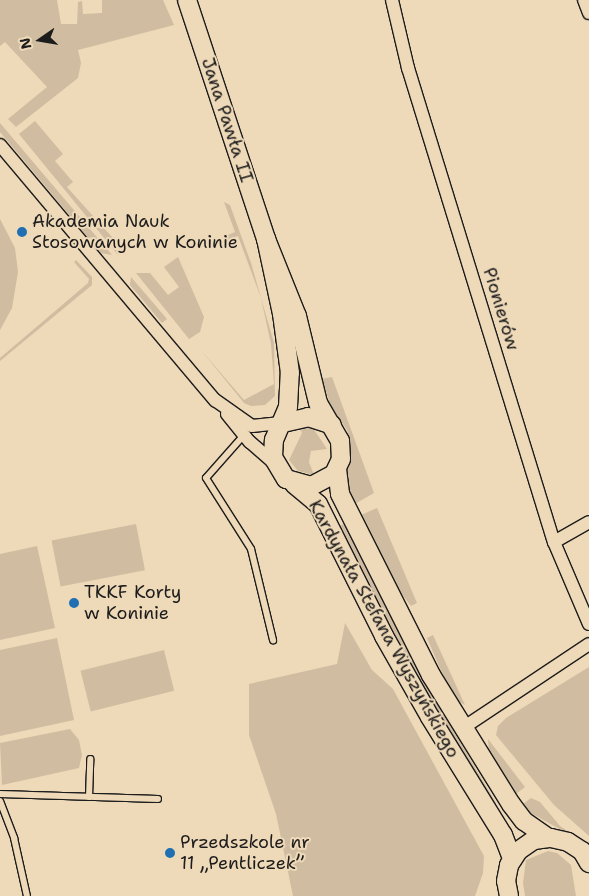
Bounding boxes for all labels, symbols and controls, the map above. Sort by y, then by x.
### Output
north arrow [15,15,65,65]
text: N [15,36,35,51]
street label: Jana Pawła II [197,55,257,185]
place label: Akademia Nauk Stosowanych w Koninie [32,211,238,253]
marker: Akademia Nauk Stosowanych w Koninie [16,226,28,238]
street label: Pionierów [478,265,524,353]
street label: Kardynała Stefana Wyszyńskiego [304,496,464,762]
place label: TKKF Korty w Koninie [84,582,181,624]
marker: TKKF Korty w Koninie [68,597,80,609]
place label: Przedszkole nr 11 „Pentliczek” [180,832,310,874]
marker: Przedszkole nr 11 „Pentliczek” [164,847,176,859]

